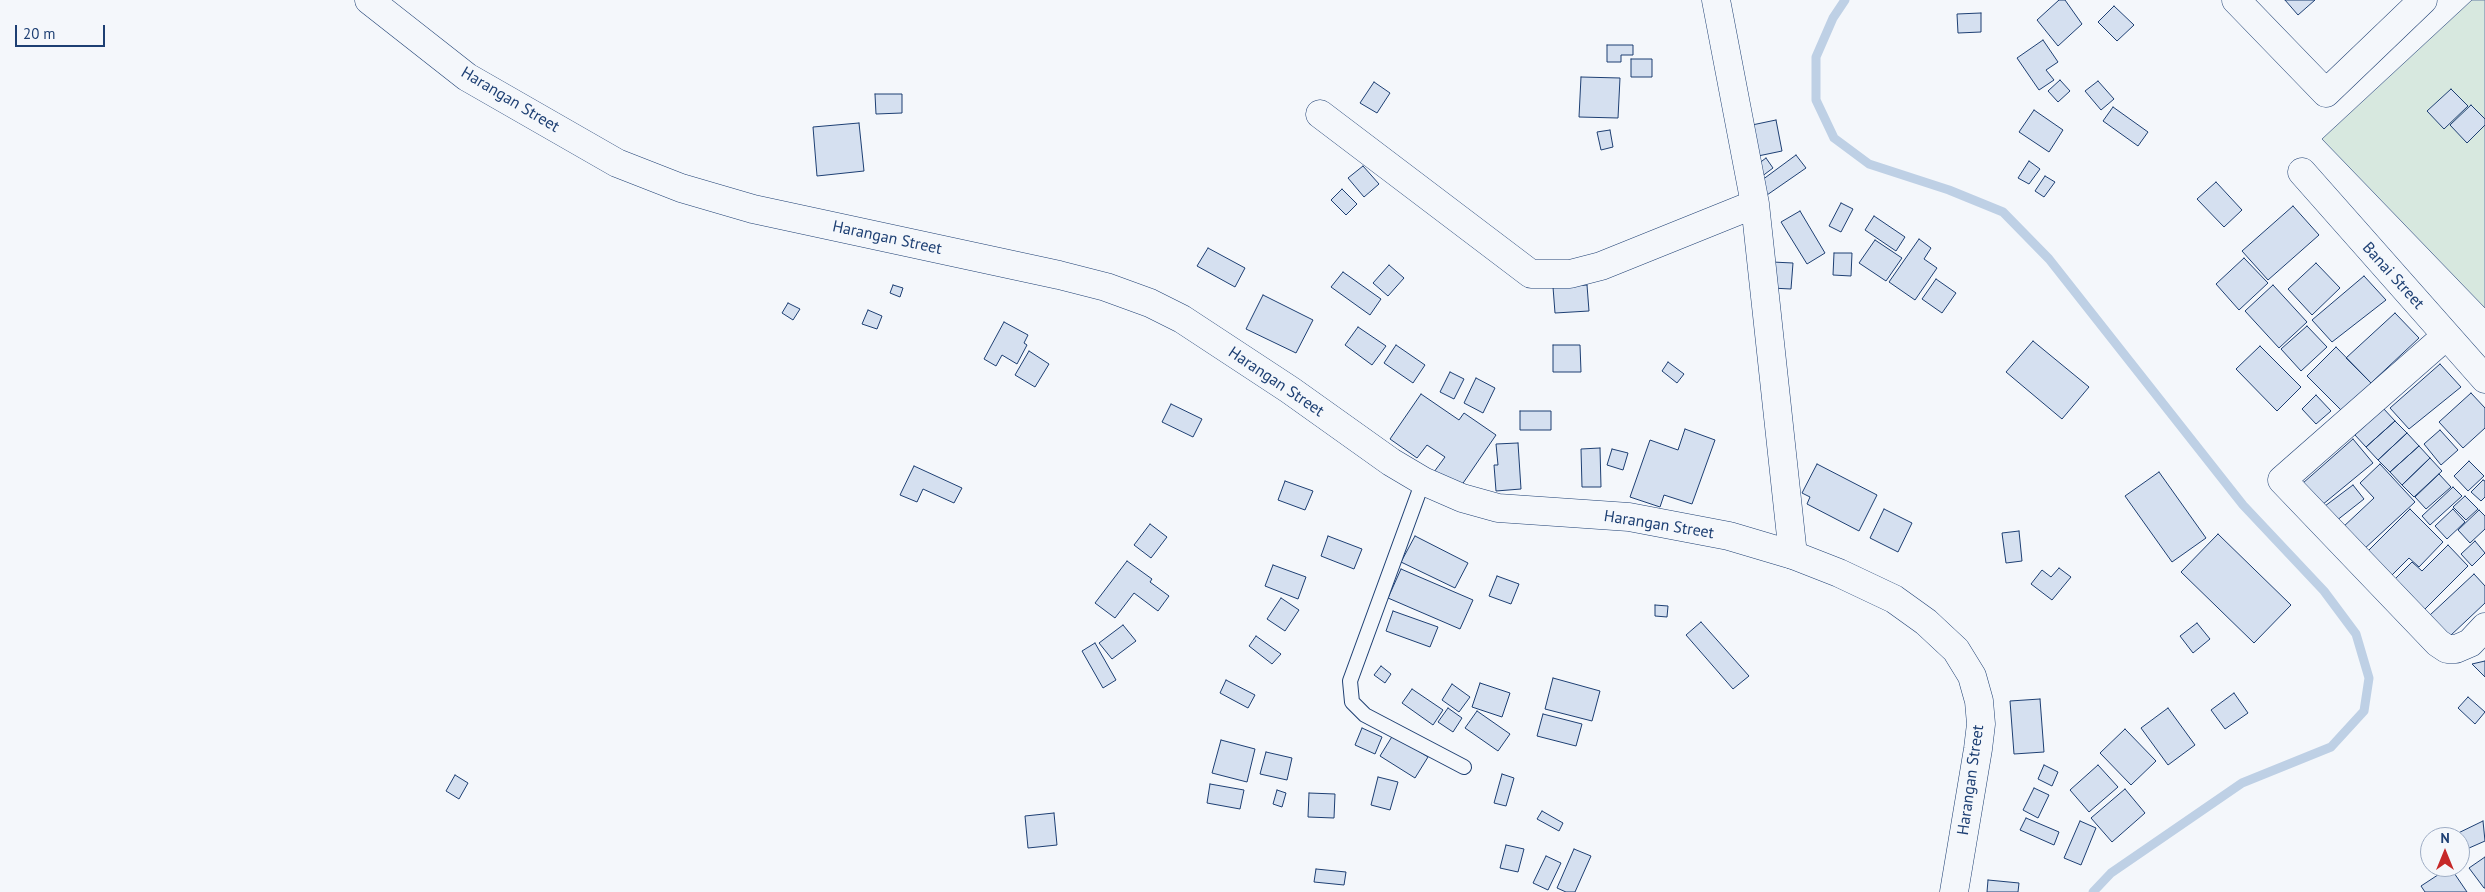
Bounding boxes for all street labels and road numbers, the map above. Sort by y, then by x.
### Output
street label: Harangan Street [457,63,563,137]
street label: Harangan Street [831,217,943,259]
street label: Banai Street [2358,239,2428,313]
street label: Harangan Street [1225,343,1327,421]
street label: Harangan Street [1603,507,1715,543]
street label: Harangan Street [1954,724,1988,836]

